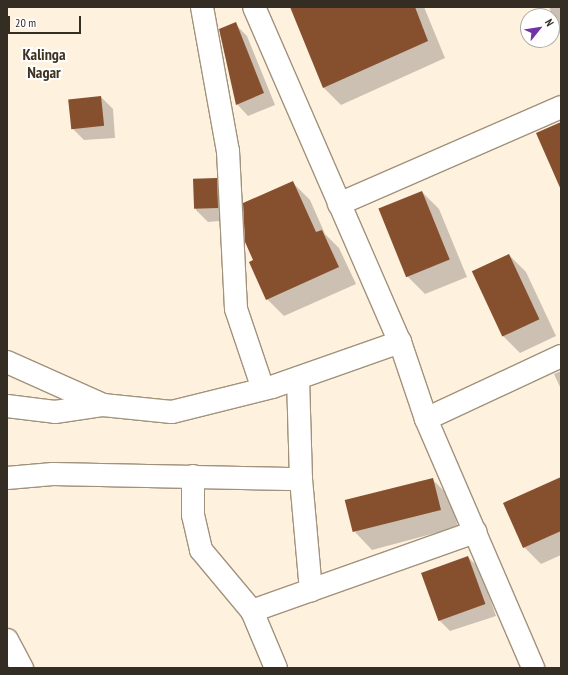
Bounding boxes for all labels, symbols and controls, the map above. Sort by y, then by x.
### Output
scale bar [10,8,83,34]
north arrow [520,8,560,48]
text: 20 m [15,15,36,30]
text: N [542,16,557,29]
district label: Kalinga Nagar [22,44,66,82]

